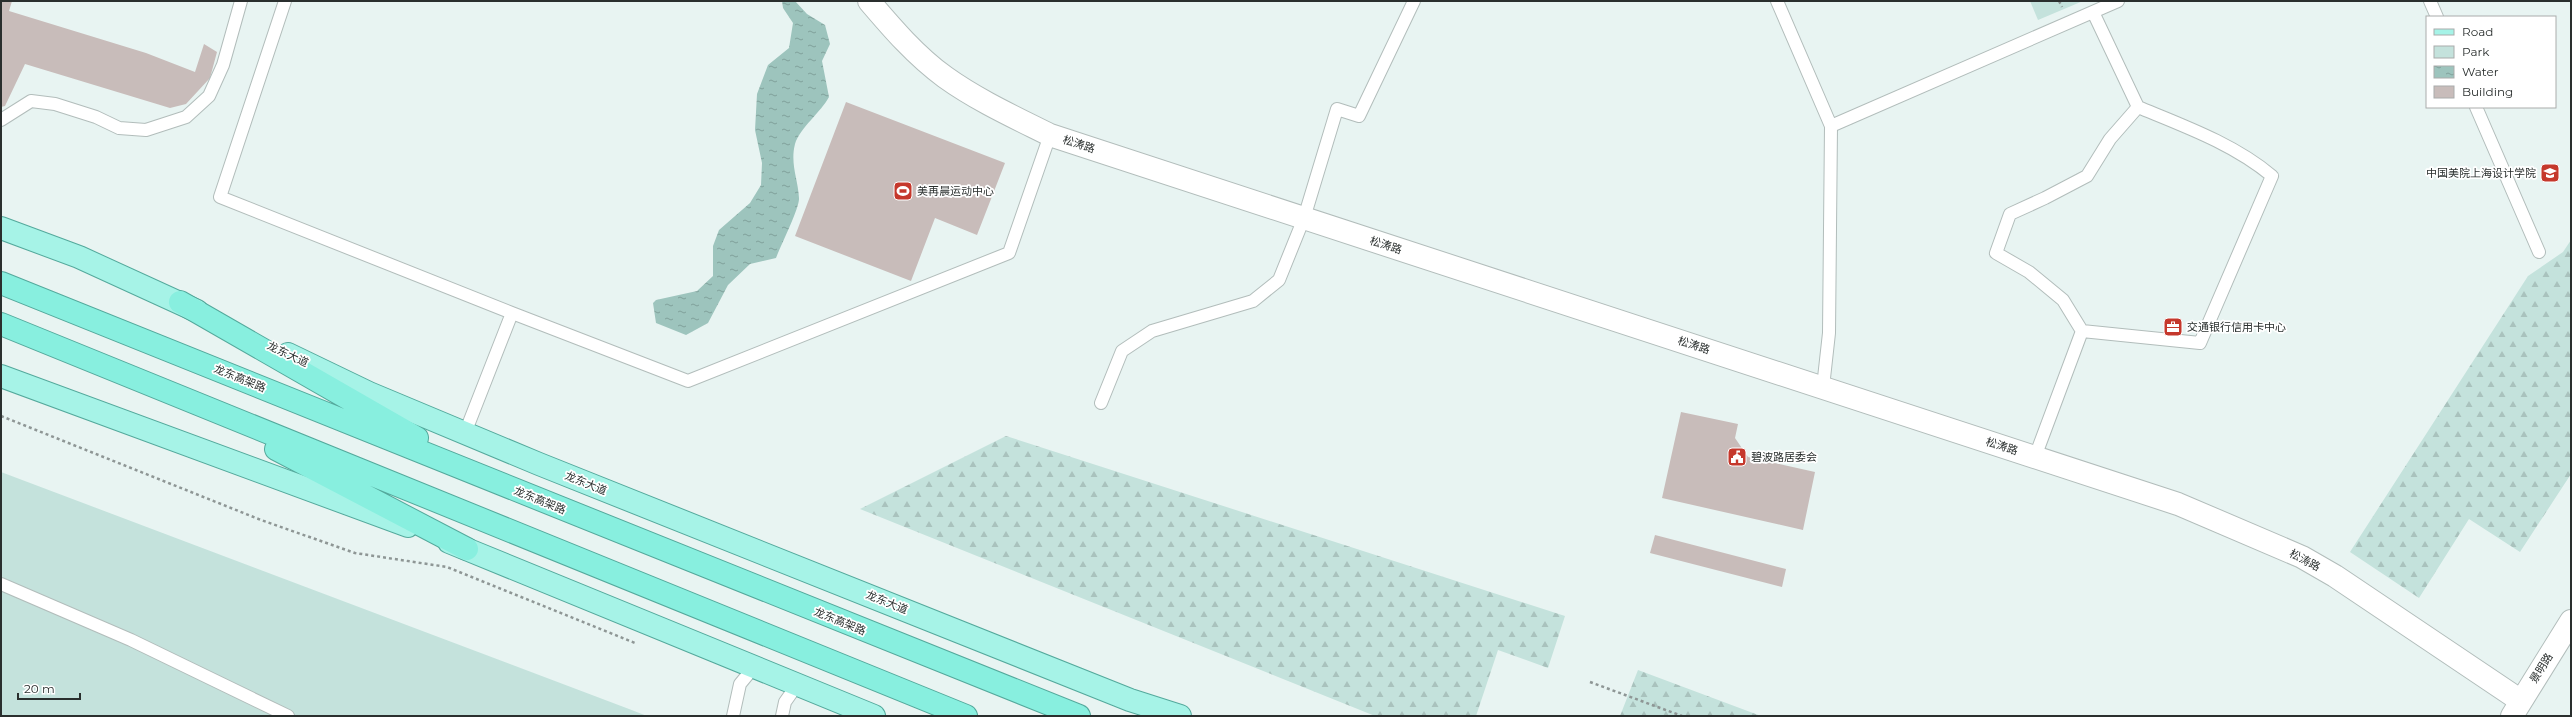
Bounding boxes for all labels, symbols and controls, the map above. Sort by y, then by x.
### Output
legend [2426,16,2556,108]
text: Road [2462,24,2493,39]
text: Park [2462,44,2490,59]
text: Water [2462,64,2499,79]
text: Building [2462,84,2513,99]
street label: 松涛路 [1061,132,1097,156]
school or university icon: 中国美院上海设计学院 [2539,162,2561,184]
place label: 中国美院上海设计学院 [2426,166,2536,180]
sports icon: 美再晨运动中心 [892,180,914,202]
place label: 美再晨运动中心 [917,184,994,198]
street label: 松涛路 [1368,233,1404,257]
office icon: 交通银行信用卡中心 [2162,316,2184,338]
place label: 交通银行信用卡中心 [2187,320,2286,334]
street label: 松涛路 [1676,333,1712,357]
street label: 龙东大道 [265,338,311,370]
street label: 龙东高架路 [212,361,268,395]
street label: 松涛路 [1984,434,2020,458]
public building icon: 碧波路居委会 [1726,446,1748,468]
place label: 碧波路居委会 [1751,450,1817,464]
street label: 龙东大道 [563,468,609,498]
street label: 龙东高架路 [512,483,568,517]
street label: 松涛路 [2287,546,2323,574]
street label: 龙东大道 [864,587,910,617]
street label: 龙东高架路 [812,604,868,638]
street label: 景明路 [2526,650,2556,686]
scale bar [18,675,80,701]
text: 20 m [24,681,55,696]

